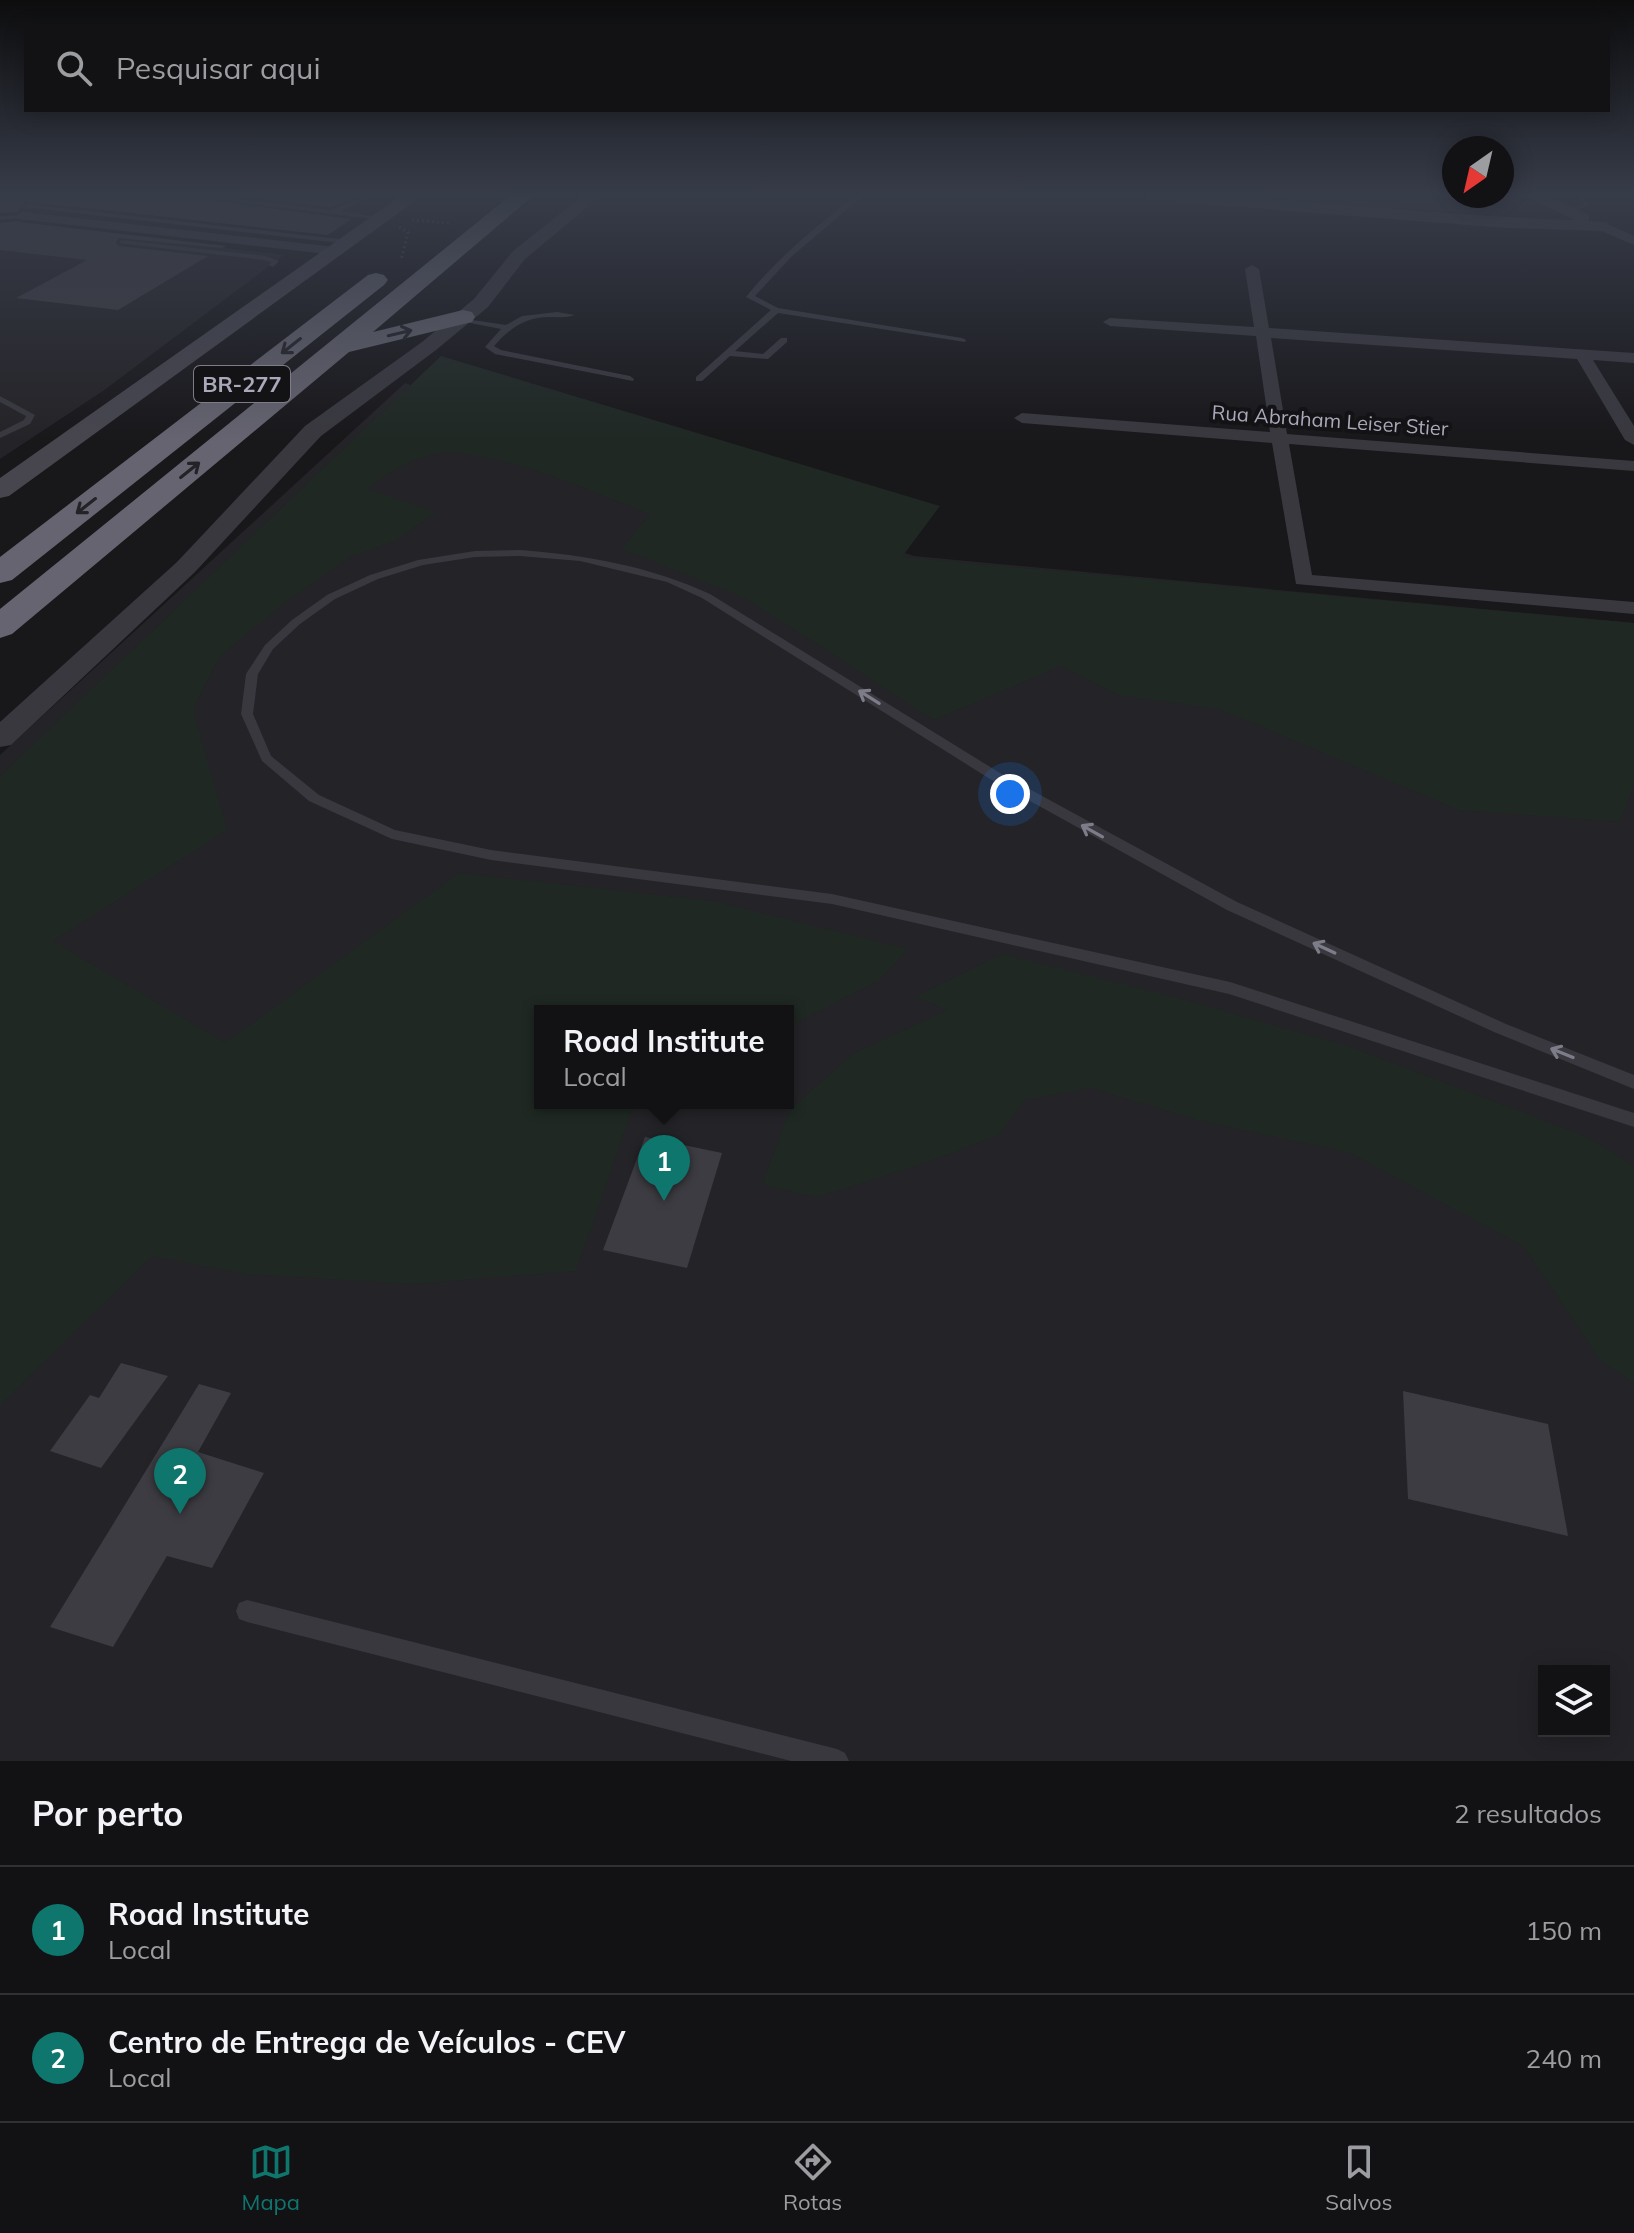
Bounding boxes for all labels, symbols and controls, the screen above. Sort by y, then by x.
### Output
search box [24,24,1610,112]
icon: search [52,46,96,90]
text: Pesquisar aqui [116,49,321,87]
north arrow [1442,136,1514,208]
one-way arrow [386,325,412,340]
one-way arrow [281,338,302,355]
road number: BR-277 [194,366,290,402]
street label: Rua Abraham Leiser Stier [1211,399,1450,441]
one-way arrow [179,462,200,479]
one-way arrow [76,498,97,515]
one-way arrow [858,689,881,705]
your location [990,774,1030,814]
one-way arrow [1081,823,1104,839]
one-way arrow [1312,939,1337,954]
popup [534,1005,794,1109]
text: Road Institute [563,1022,765,1060]
one-way arrow [1550,1045,1575,1059]
text: Local [563,1060,627,1093]
pin: 1 [638,1135,690,1201]
pin: 2 [154,1448,206,1514]
map controls [1538,1665,1610,1737]
button: layers [1538,1665,1610,1737]
text: Por perto [32,1792,183,1835]
text: 2 resultados [1454,1797,1602,1830]
text: Road Institute [108,1895,309,1933]
text: 1 [50,1914,66,1947]
text: 150 m [1526,1914,1602,1947]
text: Local [108,1933,171,1966]
text: Centro de Entrega de Veículos - CEV [108,2023,625,2061]
text: 2 [50,2042,66,2075]
text: 240 m [1526,2042,1602,2075]
text: Local [108,2061,171,2094]
tab: Mapa [242,2140,300,2216]
tab: Rotas [783,2140,842,2216]
tab: Salvos [1325,2140,1392,2216]

